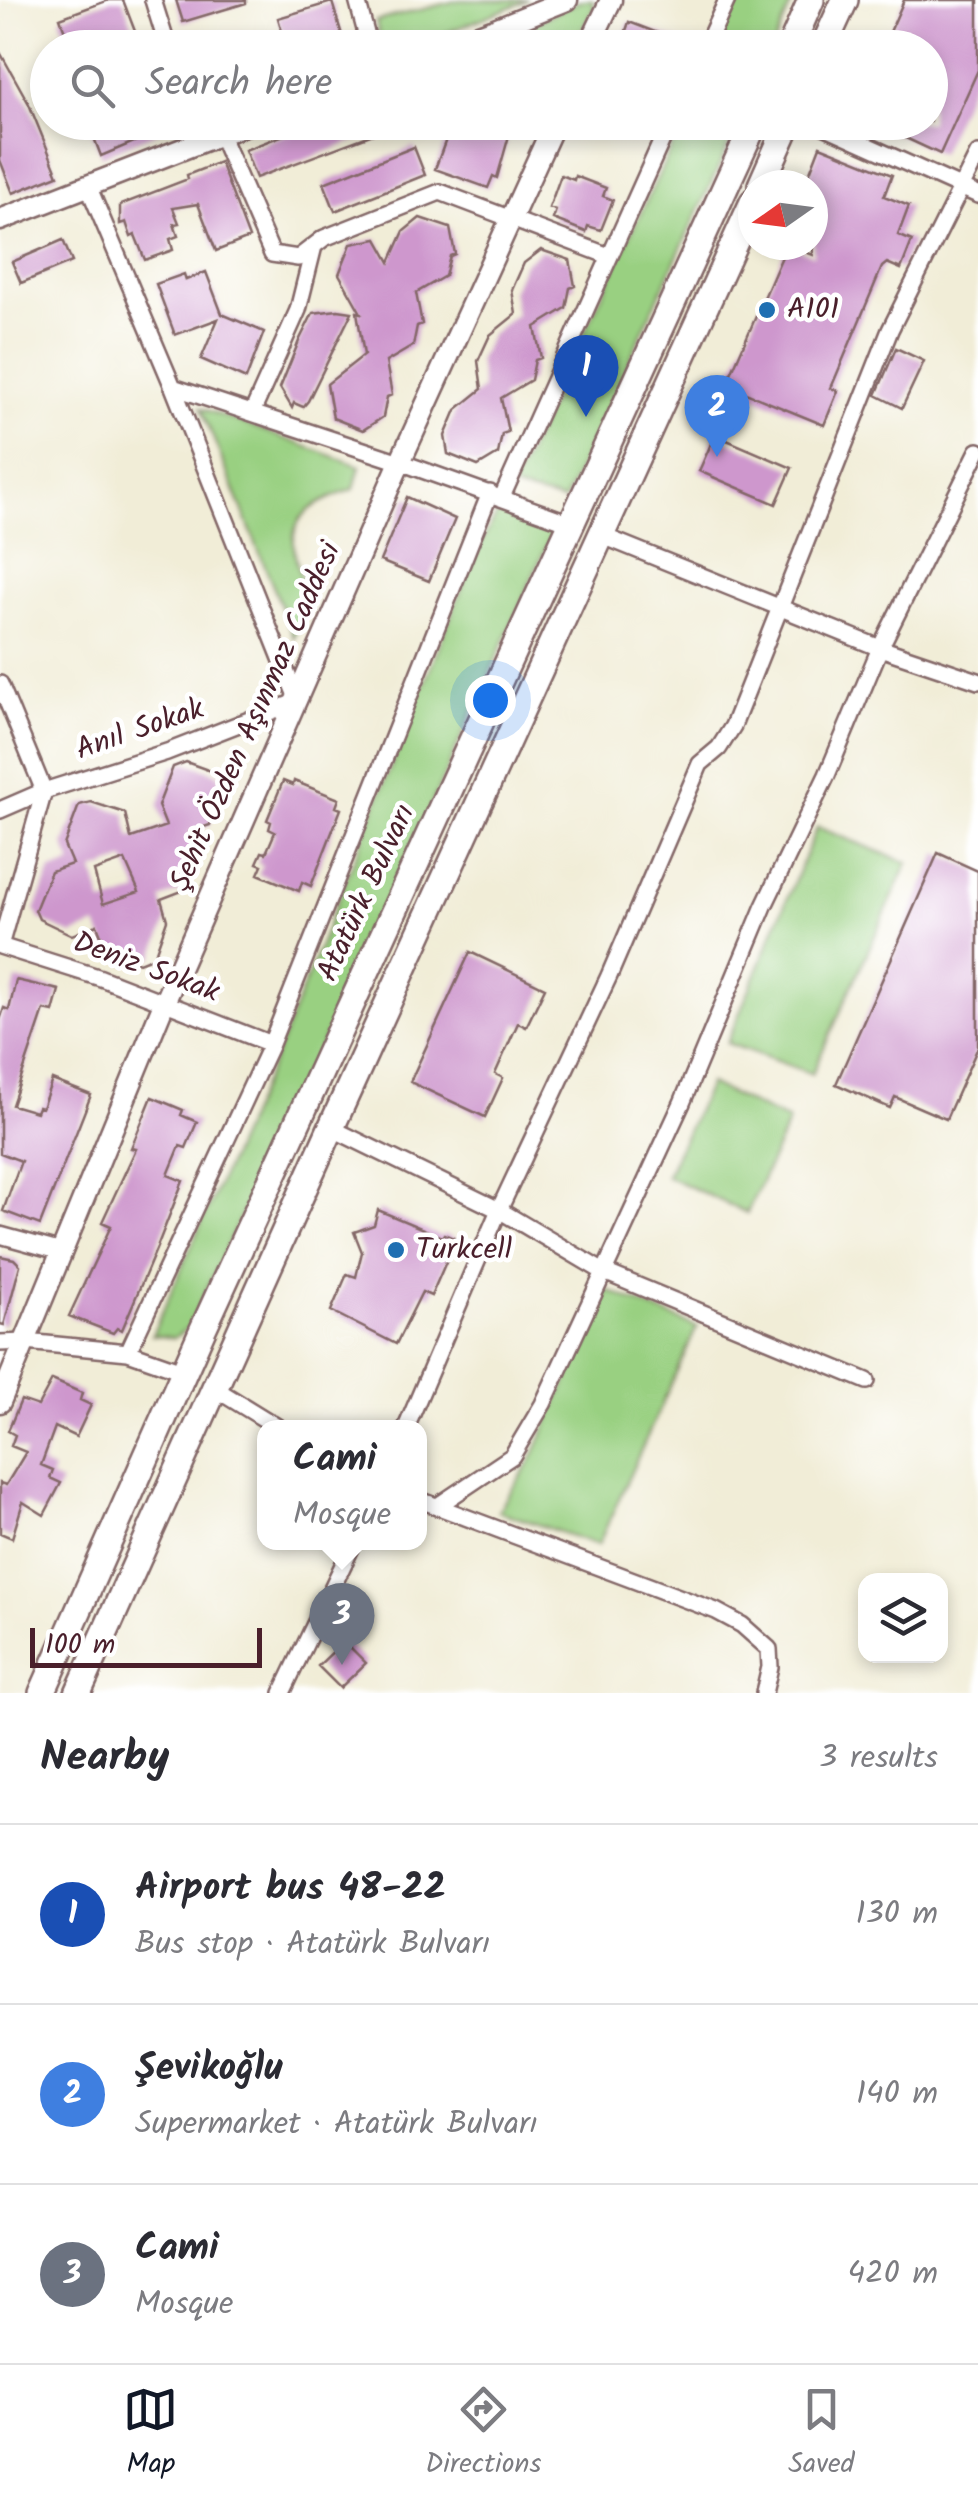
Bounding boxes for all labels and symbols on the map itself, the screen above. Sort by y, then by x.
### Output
north arrow [738,170,828,260]
place label: A101 [787,286,839,334]
marker: A101 [756,299,778,321]
pin: 1 [554,334,618,417]
pin: 2 [684,374,750,457]
street label: Şehit Özden Aşınmaz Caddesi [157,533,356,899]
your location [465,675,516,726]
street label: Anıl Sokak [69,685,212,774]
street label: Atatürk Bulvarı [305,796,429,990]
street label: Deniz Sokak [66,919,227,1017]
place label: Turkcell [416,1226,512,1274]
marker: Turkcell [385,1239,407,1261]
pin: 3 [310,1582,374,1665]
scale bar [30,1623,262,1668]

